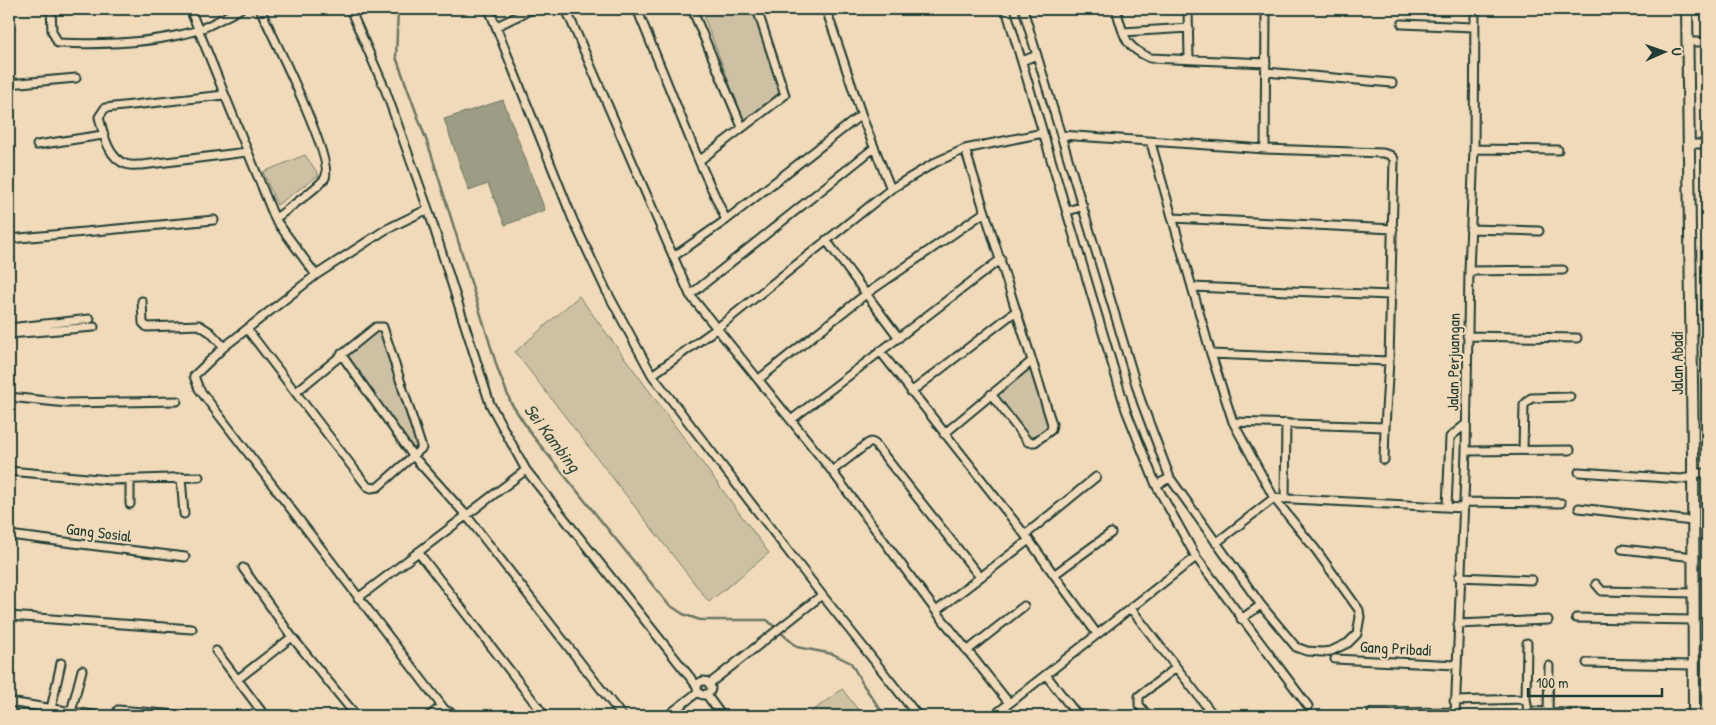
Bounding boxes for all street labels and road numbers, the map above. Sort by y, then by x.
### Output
street label: Jalan Perjuangan [1441,313,1465,411]
street label: Jalan Abadi [1666,331,1688,395]
street label: Gang Sosial [65,517,134,547]
street label: Gang Pribadi [1359,635,1433,661]

